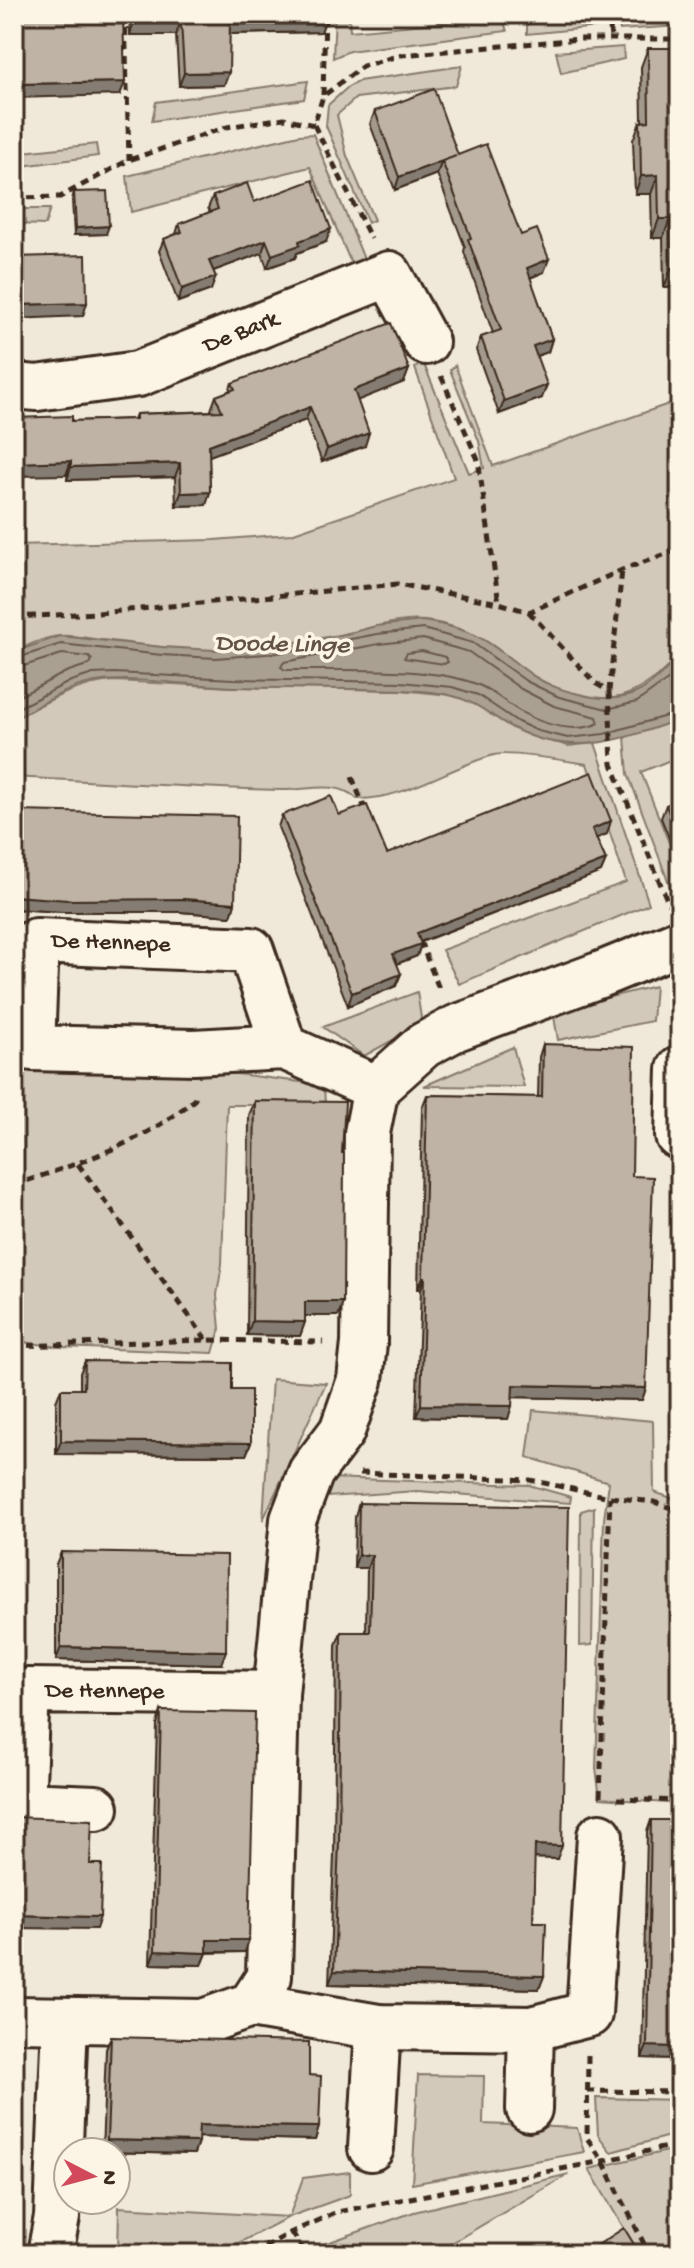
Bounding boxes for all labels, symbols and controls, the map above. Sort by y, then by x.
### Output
street label: De Bark [197,304,285,362]
water label: Doode Linge [215,629,351,663]
street label: De Hennepe [49,927,172,961]
street label: De Hennepe [43,1677,165,1707]
north arrow [52,2136,132,2216]
text: N [94,2169,122,2186]

